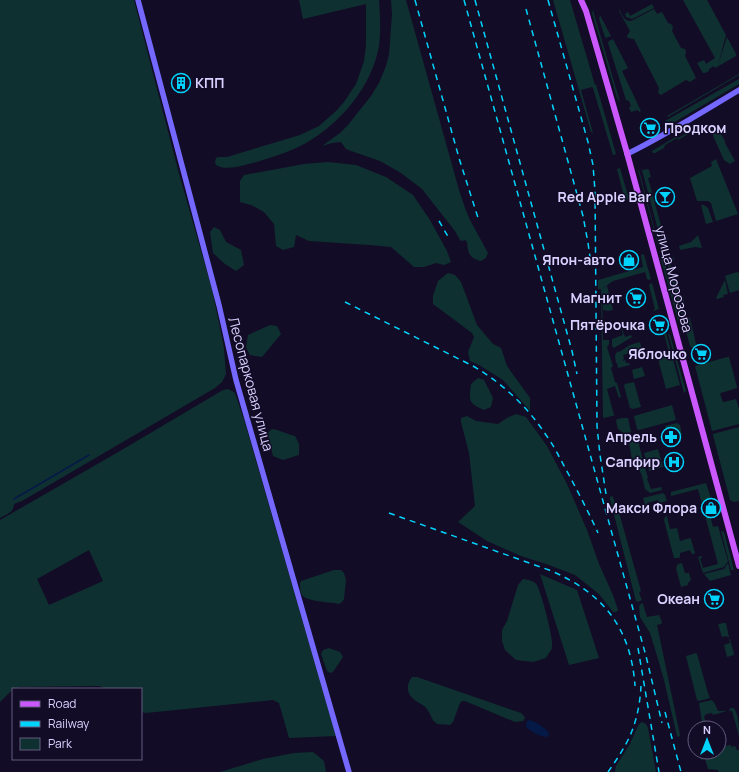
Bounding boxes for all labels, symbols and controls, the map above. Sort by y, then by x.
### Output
building icon: КПП [170,72,192,94]
place label: КПП [195,73,224,92]
supermarket icon: Продком [639,117,661,139]
place label: Продком [664,118,726,137]
bar icon: Red Apple Bar [654,186,676,208]
place label: Red Apple Bar [558,187,651,206]
street label: улица Морозова [651,224,698,334]
shop icon: Япон-авто [618,249,640,271]
place label: Япон-авто [542,250,615,269]
supermarket icon: Магнит [625,287,647,309]
place label: Магнит [571,288,623,307]
supermarket icon: Пятёрочка [648,314,670,336]
street label: Лесопарковая улица [224,315,279,453]
place label: Пятёрочка [570,315,645,334]
supermarket icon: Яблочко [690,343,712,365]
place label: Яблочко [628,344,687,363]
pharmacy icon: Апрель [660,426,682,448]
place label: Апрель [606,427,657,446]
hospital icon: Сапфир [663,451,685,473]
place label: Сапфир [605,452,660,471]
shop icon: Макси Флора [700,497,722,519]
place label: Макси Флора [606,498,697,517]
supermarket icon: Океан [703,588,725,610]
place label: Океан [657,589,700,608]
legend [12,688,142,760]
text: Road [48,695,76,712]
text: Railway [48,715,90,732]
north arrow [687,720,727,760]
text: N [703,722,711,737]
text: Park [48,735,73,752]

